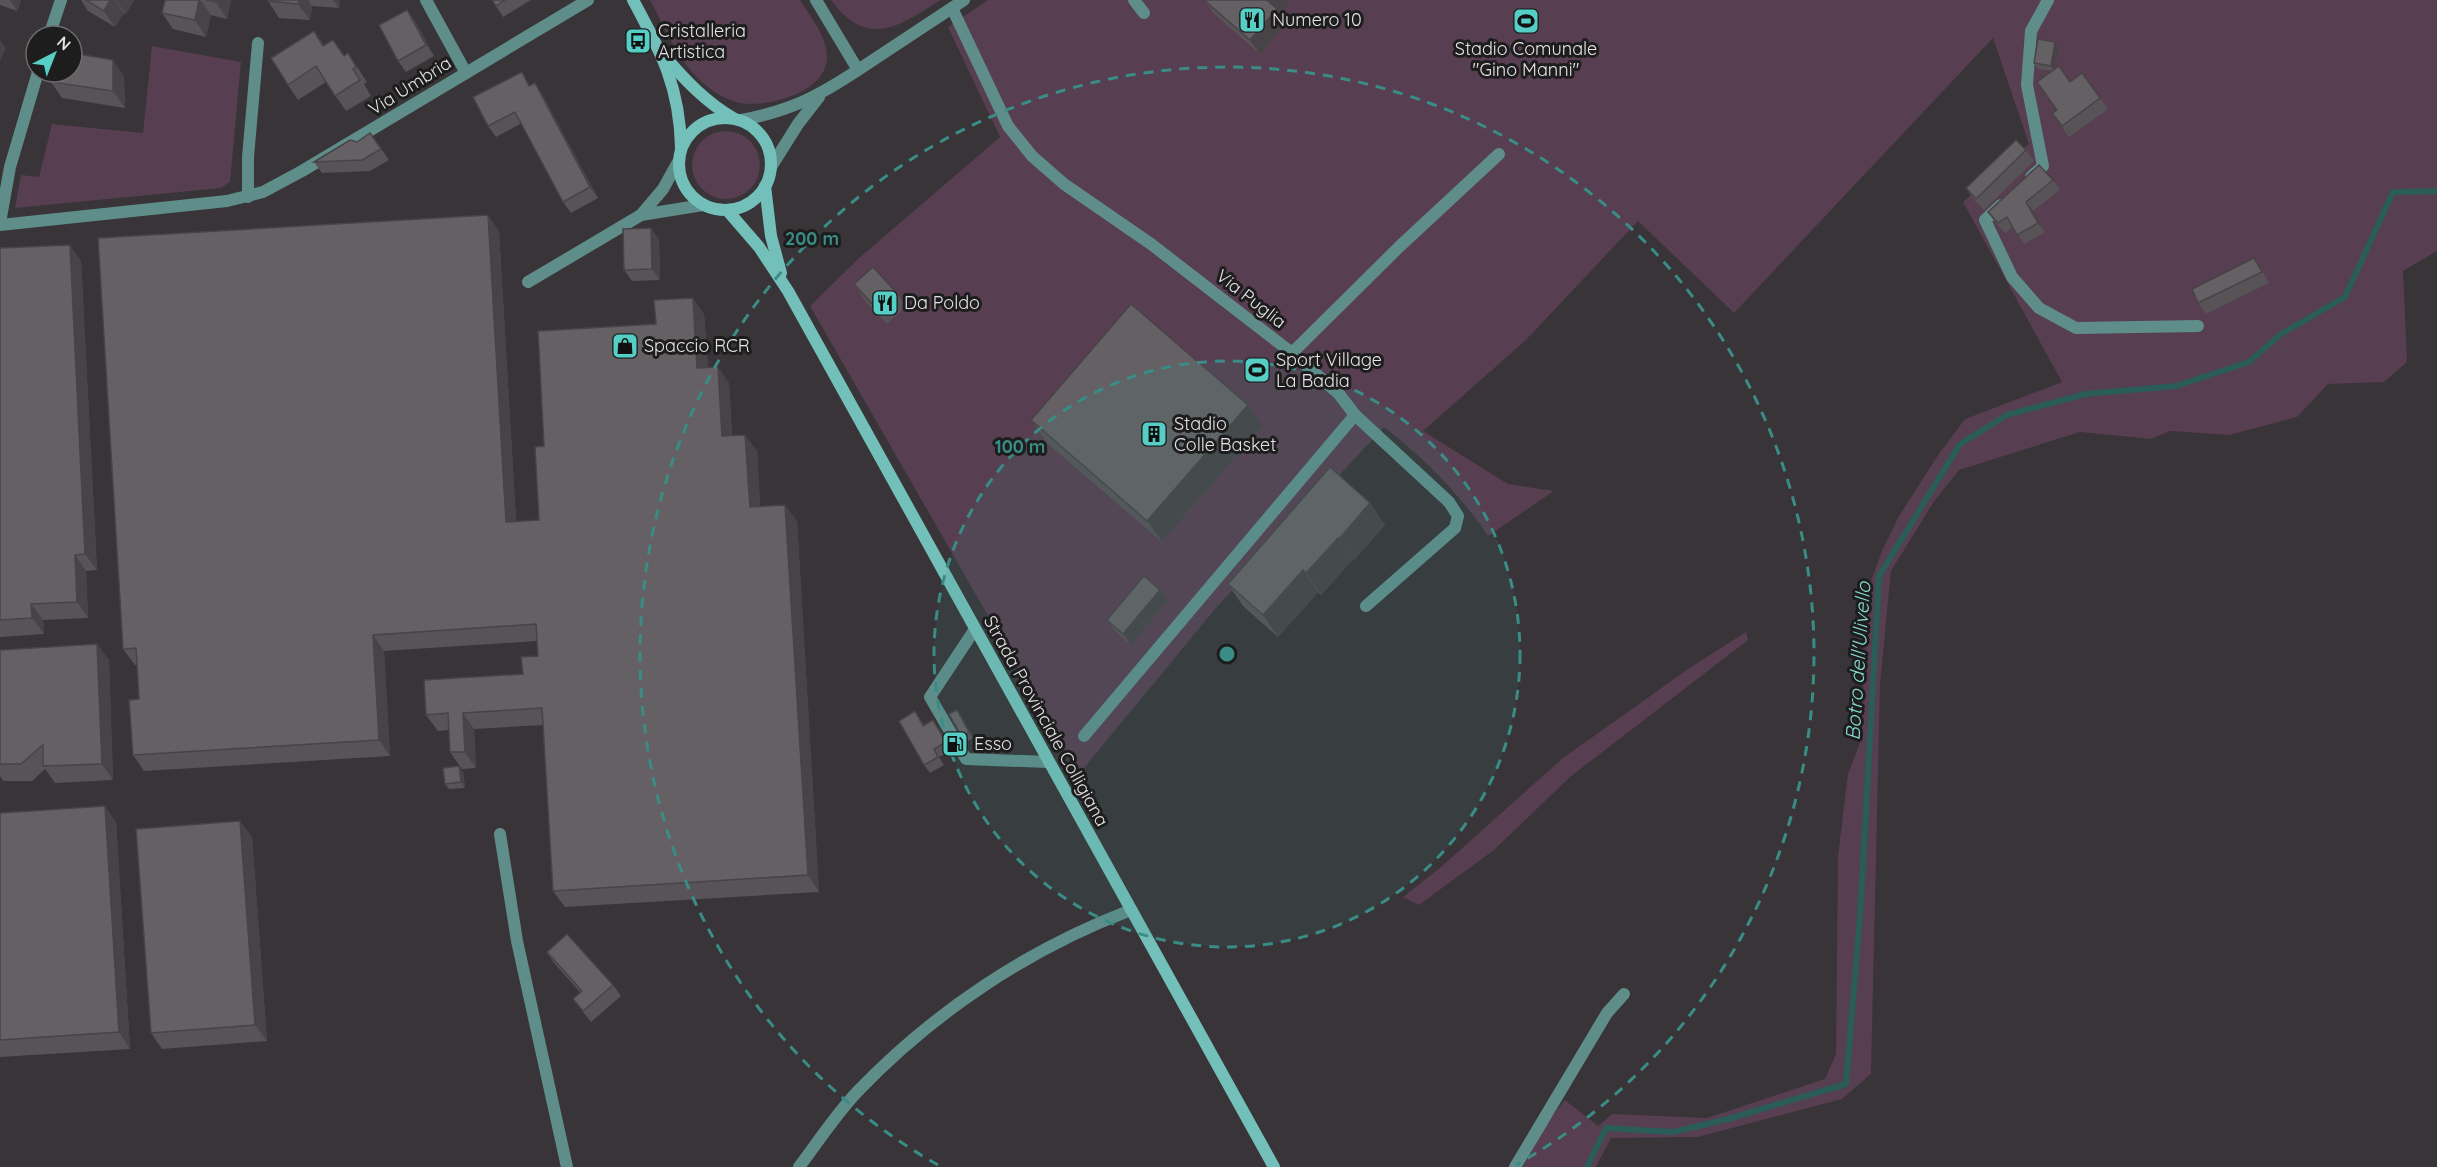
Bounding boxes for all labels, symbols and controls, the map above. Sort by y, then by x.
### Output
restaurant icon: Numero 10 [1237,5,1267,35]
sports icon: Stadio Comunale "Gino Manni" [1511,6,1541,36]
place label: Numero 10 [1272,8,1362,31]
place label: Cristalleria Artistica [658,19,746,63]
north arrow [24,24,84,84]
bus stop icon: Cristalleria Artistica [623,26,653,56]
text: N [53,31,75,54]
place label: Stadio Comunale "Gino Manni" [1455,37,1597,81]
street label: Via Umbria [364,51,455,120]
text: 200 m [785,227,839,250]
street label: Via Puglia [1212,264,1291,333]
restaurant icon: Da Poldo [870,288,900,318]
place label: Da Poldo [904,291,980,314]
shop icon: Spaccio RCR [610,331,640,361]
place label: Spaccio RCR [644,334,750,357]
place label: Sport Village La Badia [1276,348,1382,392]
sports icon: Sport Village La Badia [1242,355,1272,385]
place label: Stadio Colle Basket [1174,412,1276,456]
building icon: Stadio Colle Basket [1139,419,1169,449]
text: 100 m [995,435,1045,458]
water label: Botro dell'Ulivello [1839,580,1876,741]
street label: Strada Provinciale Colligiana [979,611,1114,830]
centre of rings [1217,644,1237,664]
fuel station icon: Esso [940,729,970,759]
place label: Esso [974,732,1012,755]

